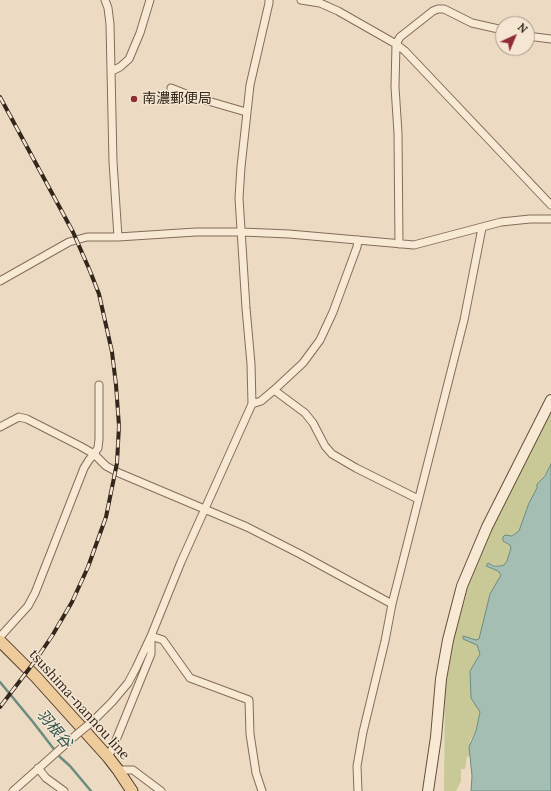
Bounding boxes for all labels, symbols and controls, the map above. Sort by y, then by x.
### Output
north arrow [495,16,535,56]
text: N [515,20,531,36]
place label: 南濃郵便局 [142,91,212,107]
marker: 南濃郵便局 [129,94,139,104]
street label: tsushima-nannou line [25,646,133,764]
water label: 羽根谷 [33,706,75,752]

